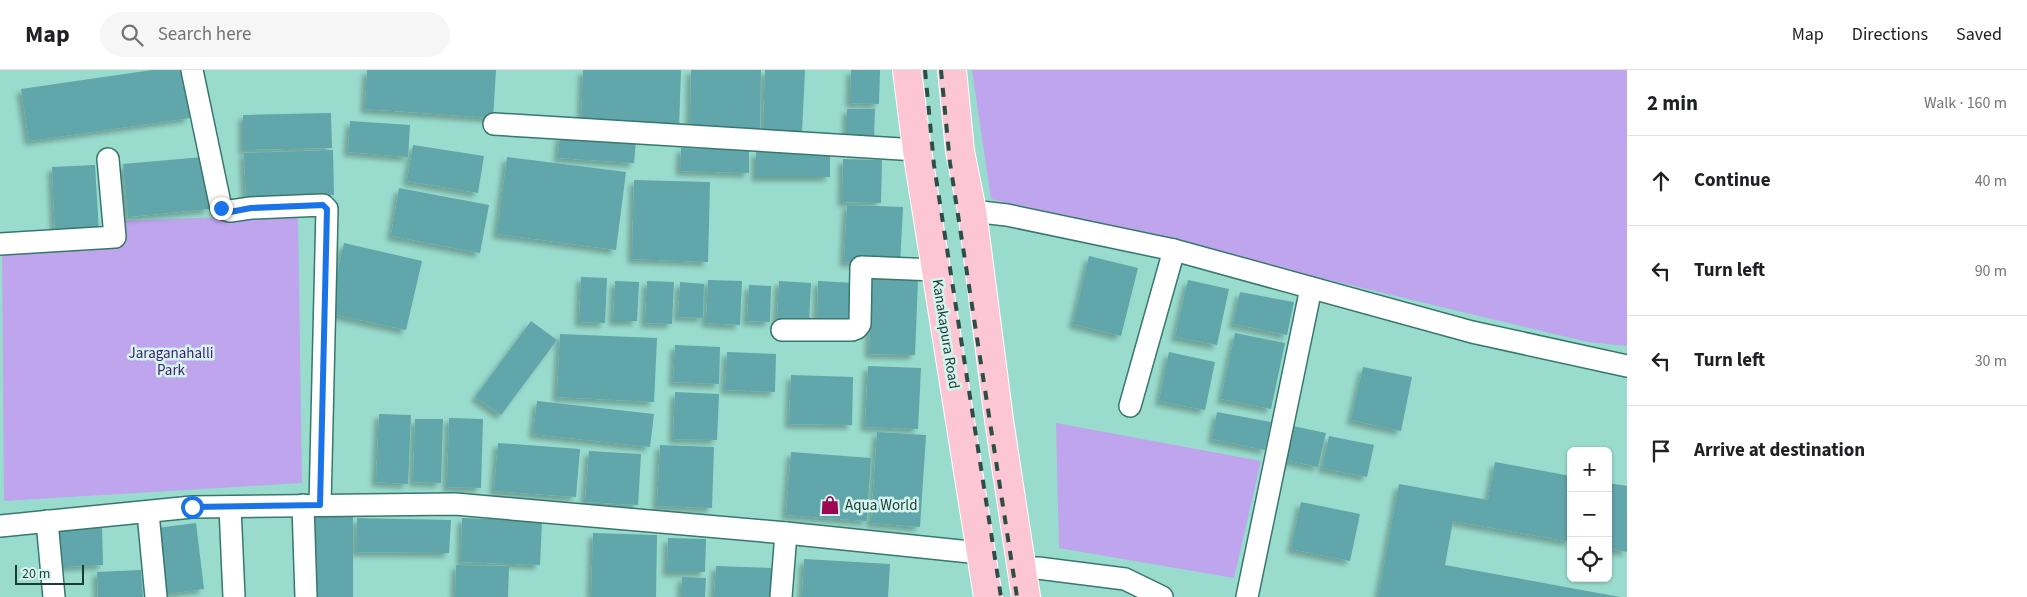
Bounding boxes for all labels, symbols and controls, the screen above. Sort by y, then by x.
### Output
search box [100,12,450,57]
text: Map [25,17,70,52]
icon: search [118,21,146,49]
text: Search here [158,21,251,48]
text: Map [1792,22,1824,47]
text: Directions [1852,22,1928,47]
text: Saved [1956,22,2002,47]
text: 2 min [1647,88,1698,118]
text: Walk · 160 m [1924,92,2007,114]
icon: ahead [1647,167,1675,195]
text: Continue [1694,167,1771,194]
text: 40 m [1975,170,2007,192]
route end [210,197,233,220]
icon: left [1647,257,1675,285]
text: Turn left [1694,257,1765,284]
text: 90 m [1975,260,2007,282]
street label: Kanakapura Road [926,278,965,391]
park label: Jaraganahalli Park [129,343,213,381]
icon: left [1647,347,1675,375]
text: Turn left [1694,347,1765,374]
text: 30 m [1975,350,2007,372]
icon: arrive [1647,437,1675,465]
text: Arrive at destination [1694,437,1865,464]
map controls [1567,447,1612,582]
button: + [1567,447,1612,492]
button: − [1567,492,1612,537]
shop icon: Aqua World [819,494,841,516]
place label: Aqua World [845,495,917,516]
route start [181,496,204,519]
button: locate [1567,537,1612,582]
scale bar [15,562,84,585]
text: 20 m [22,564,50,584]

